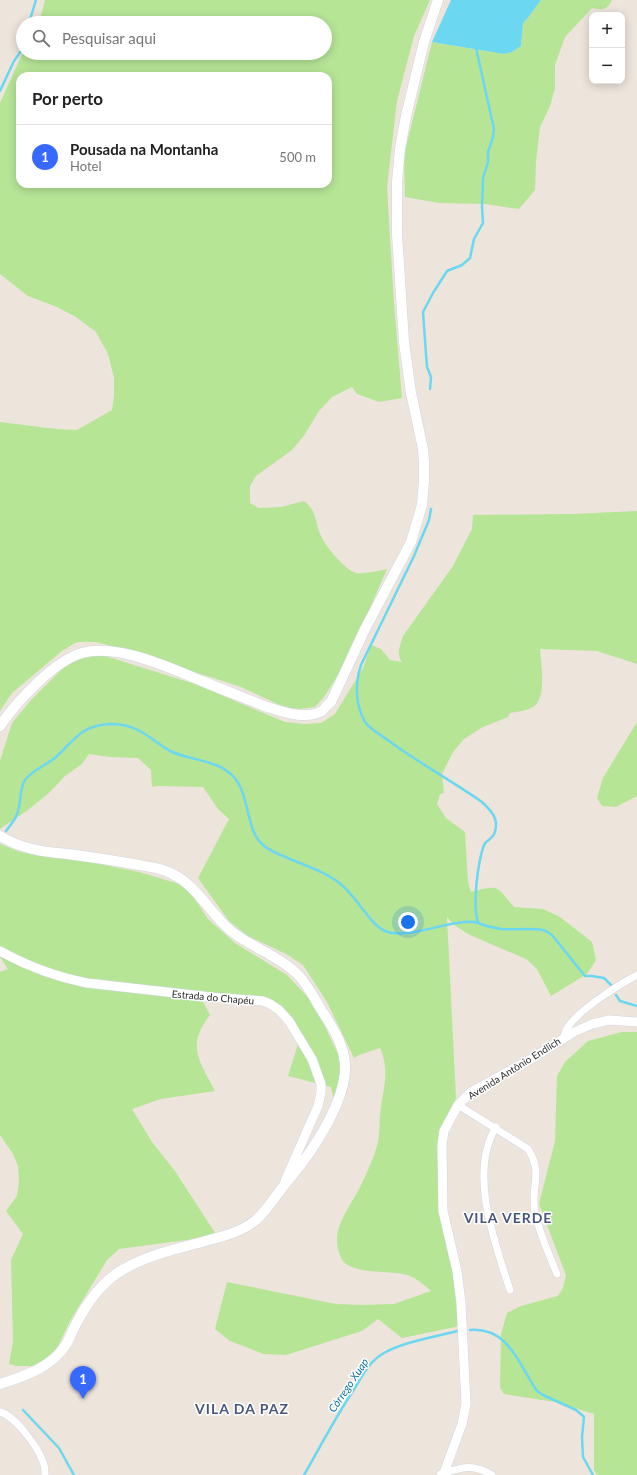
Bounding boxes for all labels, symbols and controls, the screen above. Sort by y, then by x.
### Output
map controls [589,12,625,84]
button: + [589,12,625,48]
search box [16,16,332,60]
icon: search [30,27,52,49]
text: Pesquisar aqui [62,29,156,47]
button: − [589,48,625,84]
text: Por perto [32,88,103,109]
text: Pousada na Montanha [70,140,218,158]
text: 1 [41,149,49,165]
text: 500 m [279,149,316,165]
text: Hotel [70,158,102,174]
your location [398,912,418,932]
street label: Estrada do Chapéu [171,987,255,1007]
street label: Avenida Antônio Endlich [465,1035,563,1101]
district label: VILA VERDE [463,1209,552,1226]
water label: Córrego Xuap [325,1355,371,1414]
pin: 1 [70,1366,96,1399]
district label: VILA DA PAZ [194,1400,289,1417]

